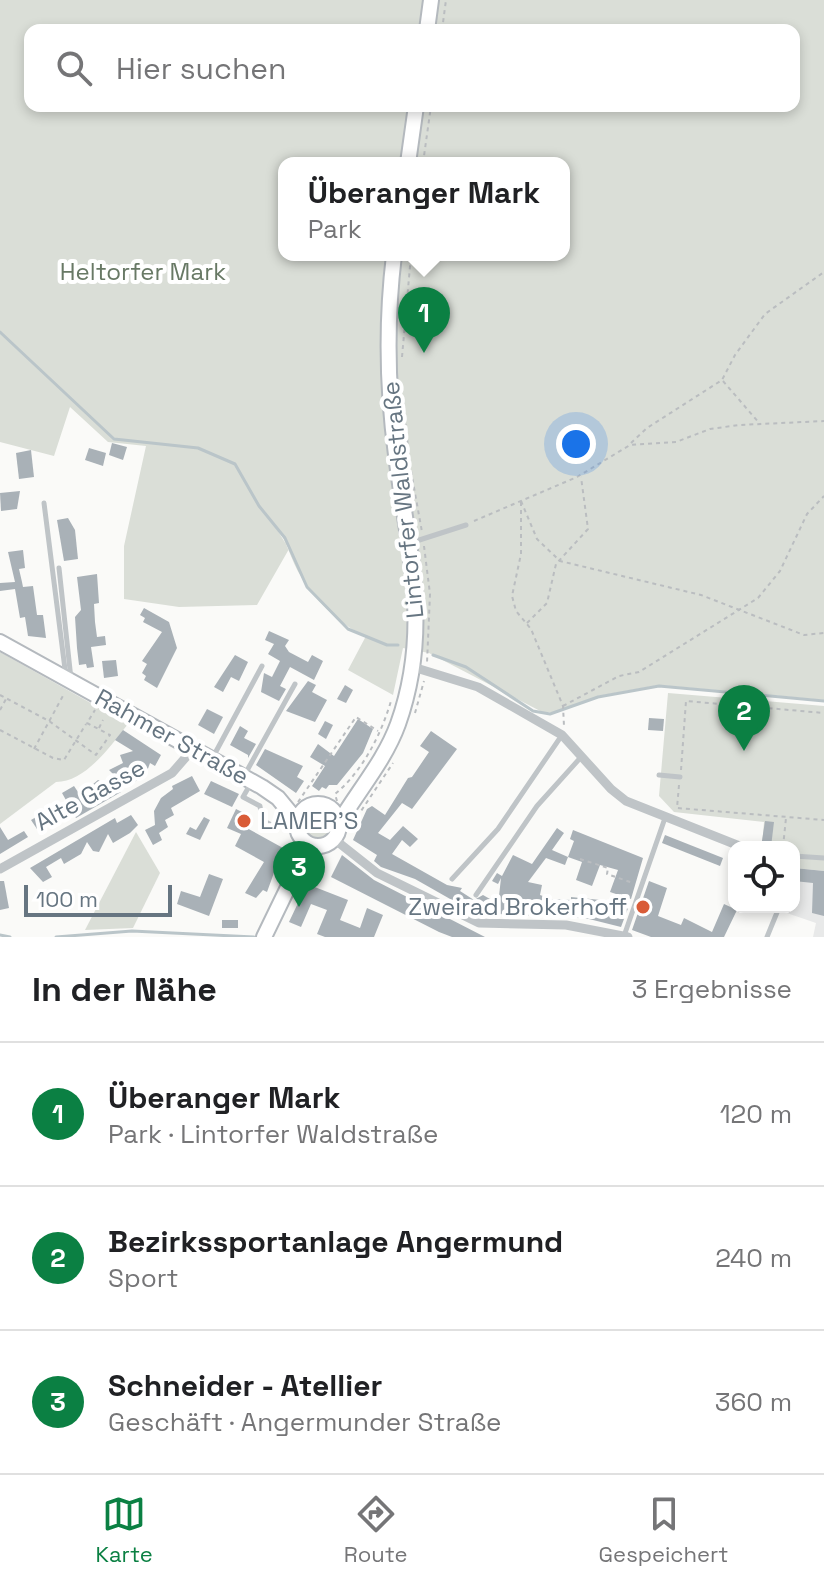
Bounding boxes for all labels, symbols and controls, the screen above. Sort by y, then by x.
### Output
search box [24,24,800,112]
icon: search [52,46,96,90]
text: Hier suchen [116,49,286,88]
popup [278,157,570,261]
text: Überanger Mark [308,173,540,212]
text: Park [308,212,362,246]
park label: Heltorfer Mark [60,256,226,287]
pin: 1 [398,287,450,353]
street label: Lintorfer Waldstraße [375,380,430,620]
your location [556,424,596,464]
street label: Rahmer Straße [90,682,255,792]
pin: 2 [718,685,770,751]
street label: Alte Gasse [29,752,150,837]
place label: LAMER'S [260,805,358,836]
marker: LAMER'S [235,812,253,830]
pin: 3 [273,841,325,907]
map controls [728,841,800,913]
button: locate [728,841,800,913]
scale bar [24,881,172,917]
text: 100 m [36,885,98,913]
place label: Zweirad Brokerhoff [408,891,627,922]
marker: Zweirad Brokerhoff [634,898,652,916]
text: In der Nähe [32,968,217,1011]
text: 3 Ergebnisse [632,972,792,1006]
text: Überanger Mark [108,1078,341,1117]
text: 1 [52,1097,64,1131]
text: 120 m [720,1097,792,1131]
text: Park · Lintorfer Waldstraße [108,1117,438,1151]
text: Bezirkssportanlage Angermund [108,1222,563,1261]
text: 2 [50,1241,66,1275]
text: 240 m [715,1241,792,1275]
text: Sport [108,1261,179,1295]
text: Schneider - Atellier [108,1366,382,1405]
text: 3 [50,1385,66,1419]
text: 360 m [715,1385,792,1419]
text: Geschäft · Angermunder Straße [108,1405,502,1439]
tab: Karte [96,1492,153,1568]
tab: Route [344,1492,407,1568]
tab: Gespeichert [599,1492,728,1568]

